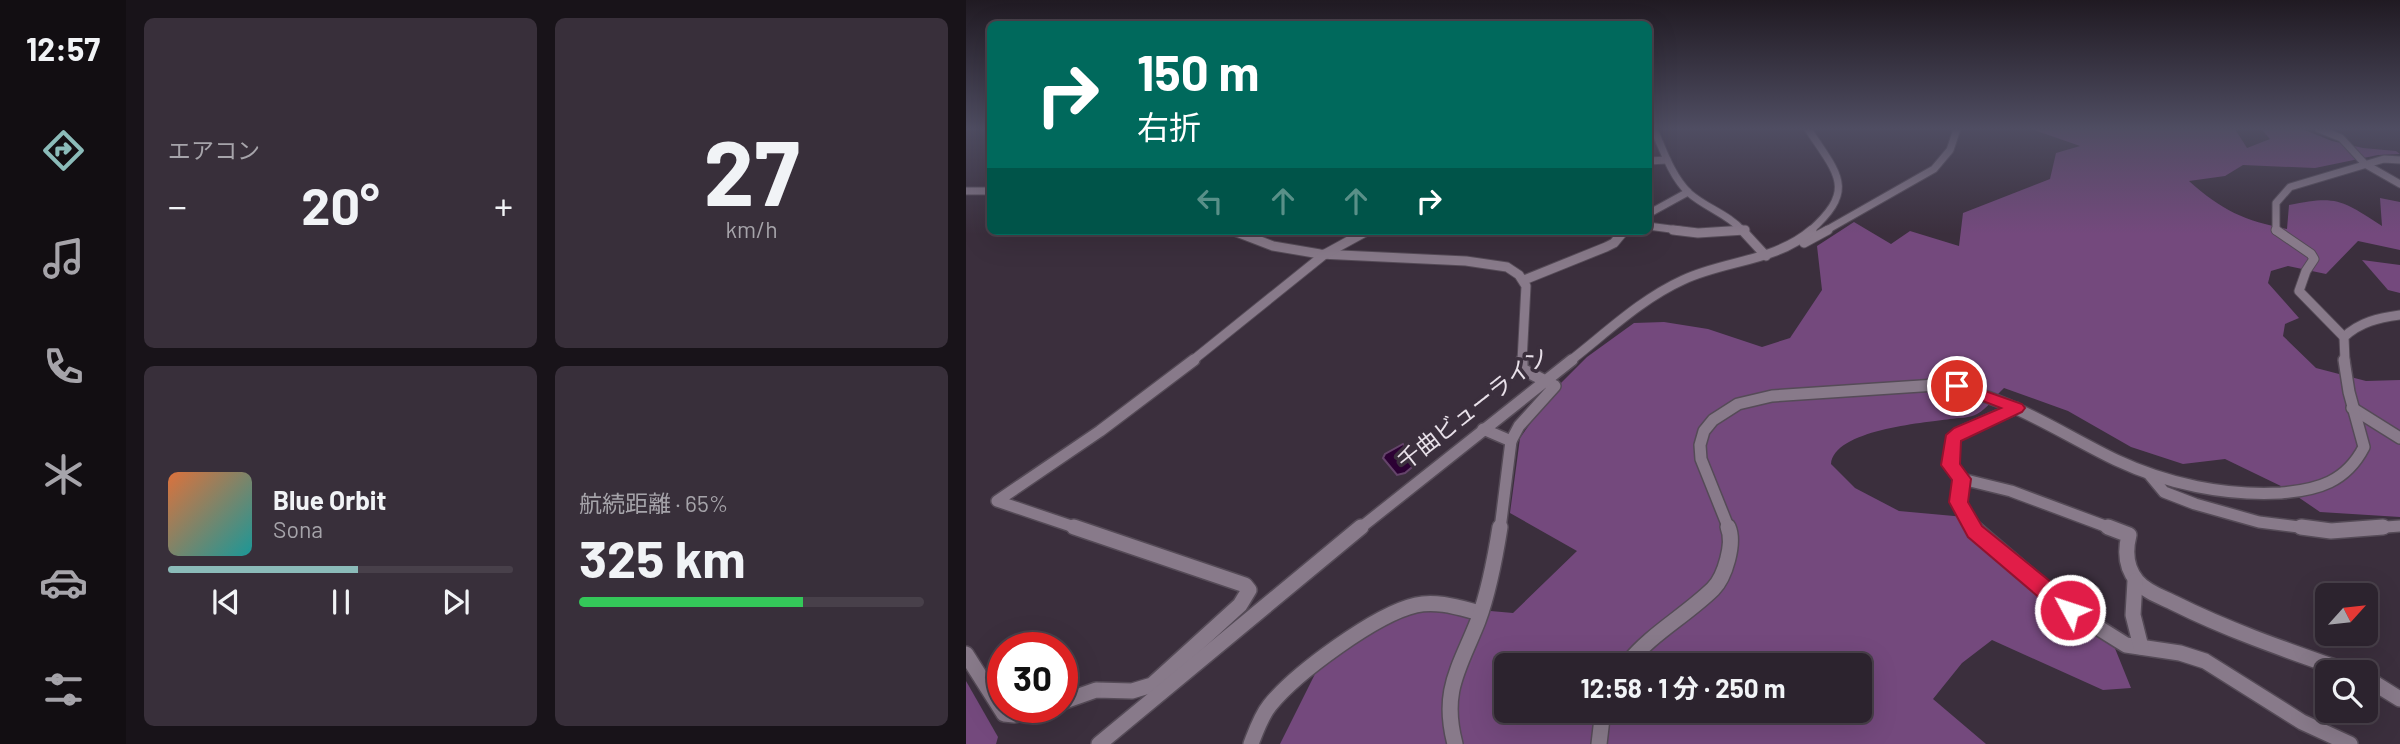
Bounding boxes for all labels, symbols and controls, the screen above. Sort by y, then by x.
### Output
text: 12:57 [26,29,100,67]
text: 150 m [1137,42,1259,101]
icon: right [1022,49,1113,140]
text: 右折 [1137,107,1201,145]
text: 27 [703,115,800,224]
icon: directions [39,126,88,175]
text: エアコン [168,136,260,164]
text: 20° [301,173,380,235]
text: − [168,182,187,228]
text: + [494,182,513,228]
icon: left [1191,182,1229,220]
icon: ahead [1264,182,1302,220]
icon: ahead [1337,182,1375,220]
icon: right [1410,182,1448,220]
text: km/h [725,215,778,243]
icon: music [39,234,88,283]
street label: 千曲ビューライン [1391,340,1554,475]
icon: phone [39,342,88,391]
pin [1927,356,1987,416]
icon: arrive [1938,367,1976,405]
icon: climate [39,450,88,499]
text: Blue Orbit [273,484,386,515]
text: 航続距離 · 65% [579,489,728,517]
text: Sona [273,515,323,543]
text: 325 km [579,526,746,588]
icon: car [39,558,88,607]
position arrow [2033,573,2107,647]
icon: previous [207,583,245,621]
icon: pause [322,583,360,621]
icon: next [437,583,475,621]
north arrow [2315,583,2378,646]
map controls [2315,583,2378,723]
speed limit sign: 30 [987,632,1078,723]
button: search [2315,660,2378,723]
icon: filters [39,665,88,714]
text: 12:58 · 1 分 · 250 m [1580,672,1786,703]

